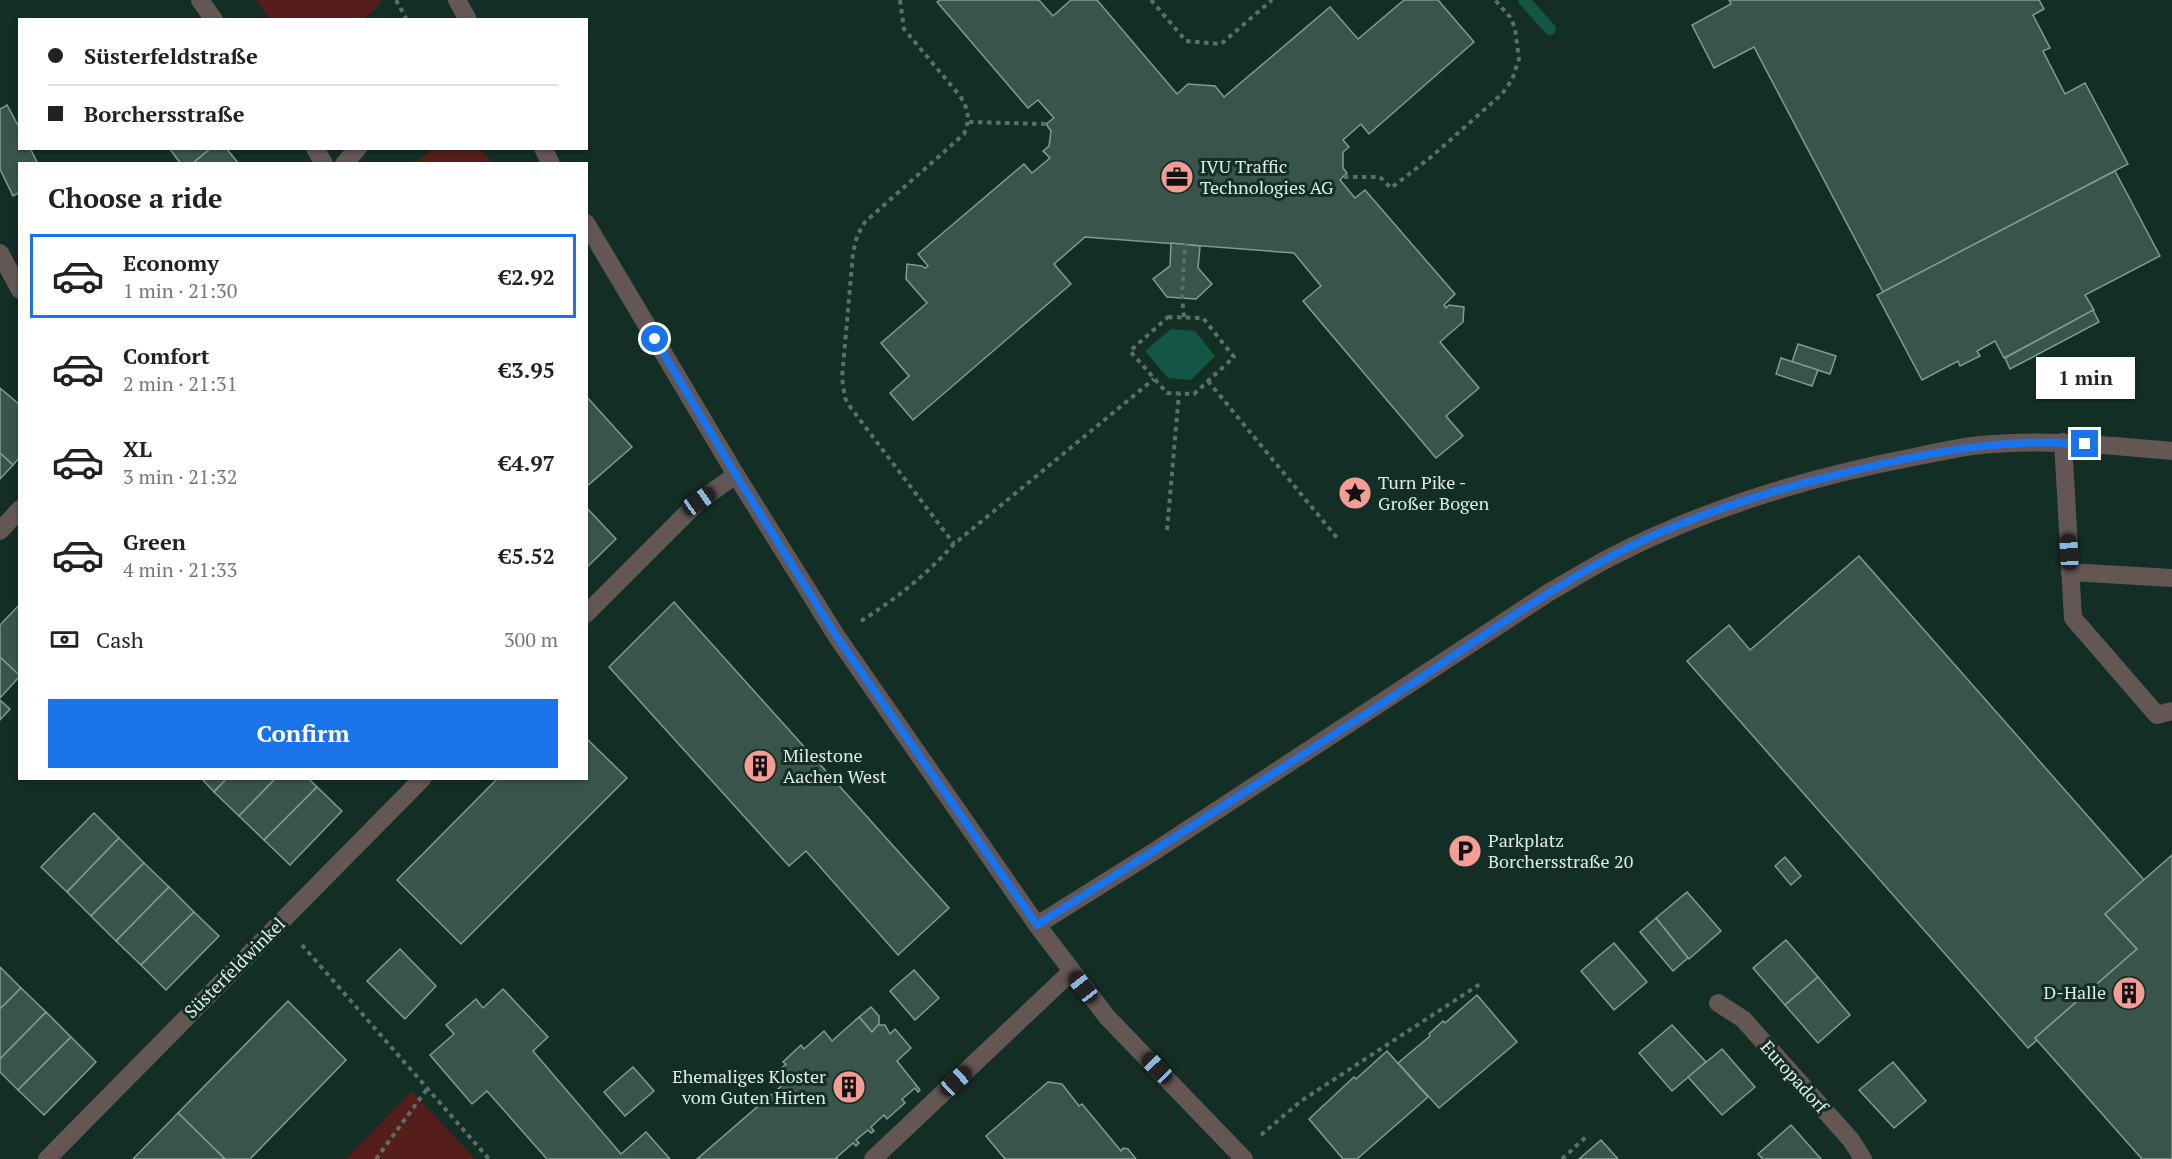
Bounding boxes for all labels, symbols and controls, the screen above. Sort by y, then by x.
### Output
text: Süsterfeldstraße [84,41,258,70]
text: Borchersstraße [84,99,245,128]
place label: IVU Traffic Technologies AG [1200,154,1334,199]
office icon: IVU Traffic Technologies AG [1159,159,1195,195]
text: Choose a ride [48,180,223,216]
text: Economy [123,248,219,277]
icon: car [51,249,105,303]
text: €2.92 [499,262,555,291]
text: 1 min · 21:30 [123,277,237,304]
route start [641,325,668,352]
text: Comfort [123,341,209,370]
icon: car [51,342,105,396]
text: €3.95 [499,355,555,384]
callout: 1 min [2036,357,2134,399]
text: 1 min [2058,364,2113,391]
text: 2 min · 21:31 [123,370,237,397]
route end [2071,430,2098,457]
text: XL [123,434,152,463]
icon: car [51,435,105,489]
text: €4.97 [499,448,555,477]
text: 3 min · 21:32 [123,463,237,490]
place label: Turn Pike - Großer Bogen [1378,470,1490,515]
place icon: Turn Pike - Großer Bogen [1337,475,1373,511]
car [679,483,719,519]
text: Green [123,527,186,556]
icon: car [51,528,105,582]
car [2059,534,2079,570]
text: €5.52 [499,541,555,570]
text: 4 min · 21:33 [123,556,237,583]
icon: cash [48,623,81,656]
text: Cash [96,625,144,654]
text: 300 m [504,626,558,653]
button: Confirm [48,699,558,768]
place label: Milestone Aachen West [783,743,887,788]
building icon: Milestone Aachen West [742,748,778,784]
place label: Parkplatz Borchersstraße 20 [1488,828,1633,873]
parking icon: Parkplatz Borchersstraße 20 [1447,833,1483,869]
street label: Süsterfeldwinkel [179,912,290,1023]
car [1065,967,1101,1007]
building icon: D-Halle [2111,975,2147,1011]
place label: D-Halle [2044,980,2106,1004]
street label: Europadorf [1756,1035,1835,1119]
car [1138,1049,1176,1087]
car [937,1062,975,1100]
place label: Ehemaliges Kloster vom Guten Hirten [672,1064,826,1109]
building icon: Ehemaliges Kloster vom Guten Hirten [831,1069,867,1105]

